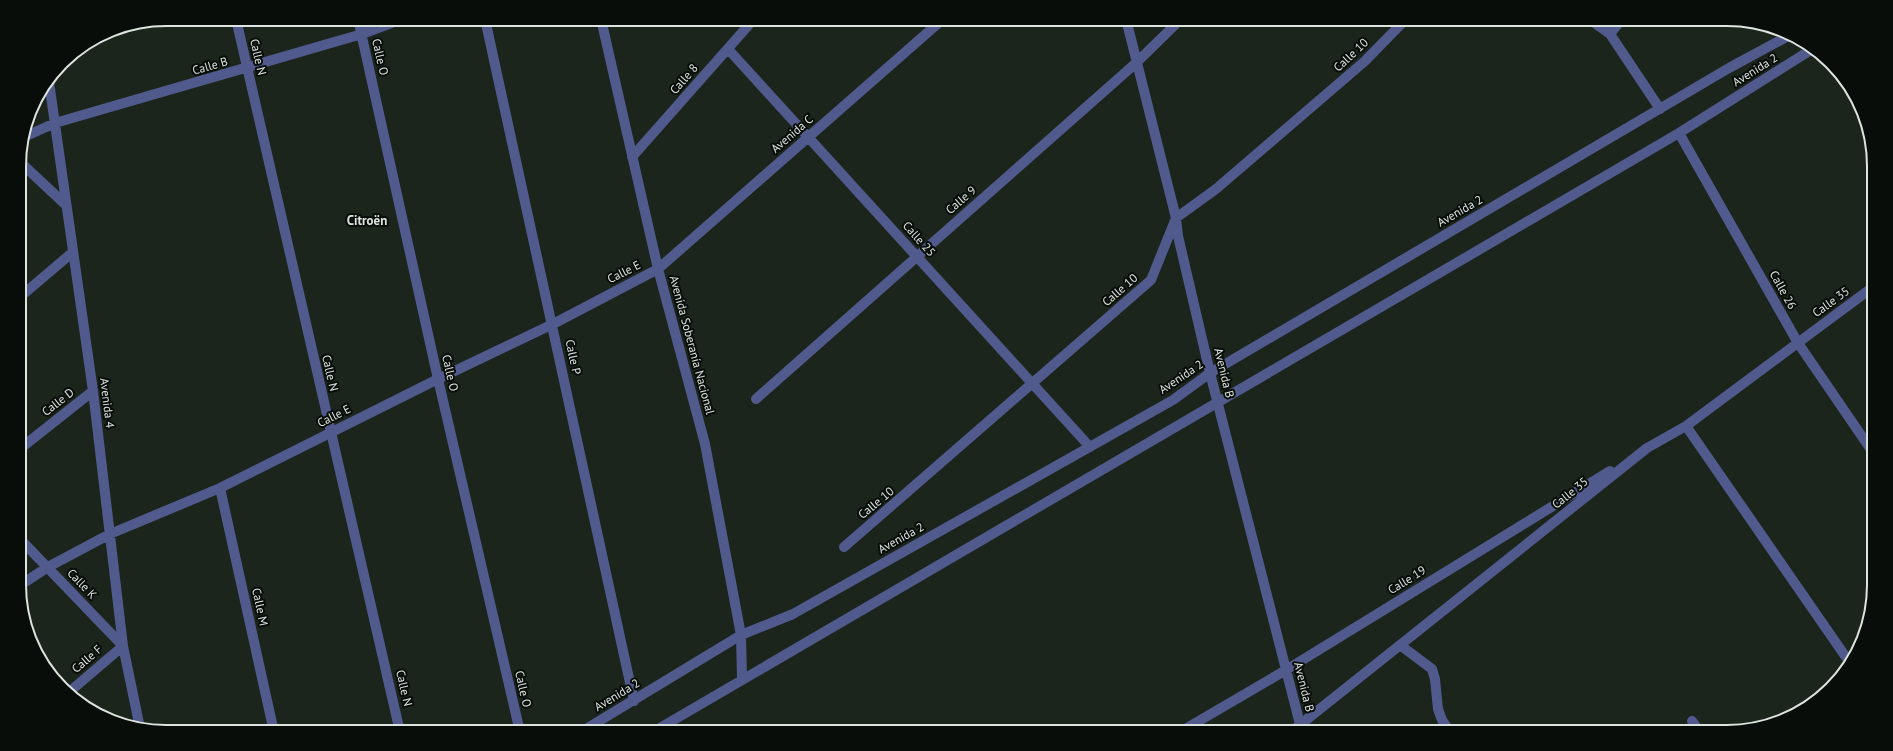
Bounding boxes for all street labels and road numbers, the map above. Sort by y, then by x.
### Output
street label: Calle 10 [1330,35,1371,74]
street label: Calle N [247,37,270,77]
street label: Calle O [369,37,392,77]
street label: Avenida 2 [1729,50,1780,89]
street label: Calle B [191,53,229,78]
street label: Calle 8 [666,60,701,97]
street label: Avenida C [768,111,816,156]
street label: Calle 9 [942,182,979,217]
street label: Avenida 2 [1434,192,1485,230]
street label: Calle 25 [900,218,939,259]
street label: Calle E [605,257,643,286]
street label: Calle 26 [1767,268,1800,312]
street label: Calle 10 [1099,270,1141,309]
street label: Avenida Soberanía Nacional [667,274,718,416]
street label: Calle 35 [1809,283,1852,320]
street label: Calle P [562,338,585,376]
street label: Avenida B [1211,346,1238,399]
street label: Calle N [319,353,342,393]
street label: Calle O [439,353,462,393]
street label: Avenida 2 [1156,356,1206,397]
street label: Avenida 4 [97,377,118,429]
street label: Calle D [39,384,77,419]
street label: Calle E [315,401,353,430]
street label: Calle 35 [1549,474,1591,512]
street label: Calle 10 [855,483,897,522]
street label: Avenida 2 [875,519,926,556]
street label: Calle 19 [1385,562,1429,597]
street label: Calle K [64,565,100,602]
street label: Calle M [249,587,272,627]
street label: Calle F [68,641,105,676]
street label: Avenida B [1291,660,1318,713]
street label: Calle N [393,668,416,708]
street label: Calle O [512,669,535,709]
street label: Avenida 2 [591,675,642,714]

